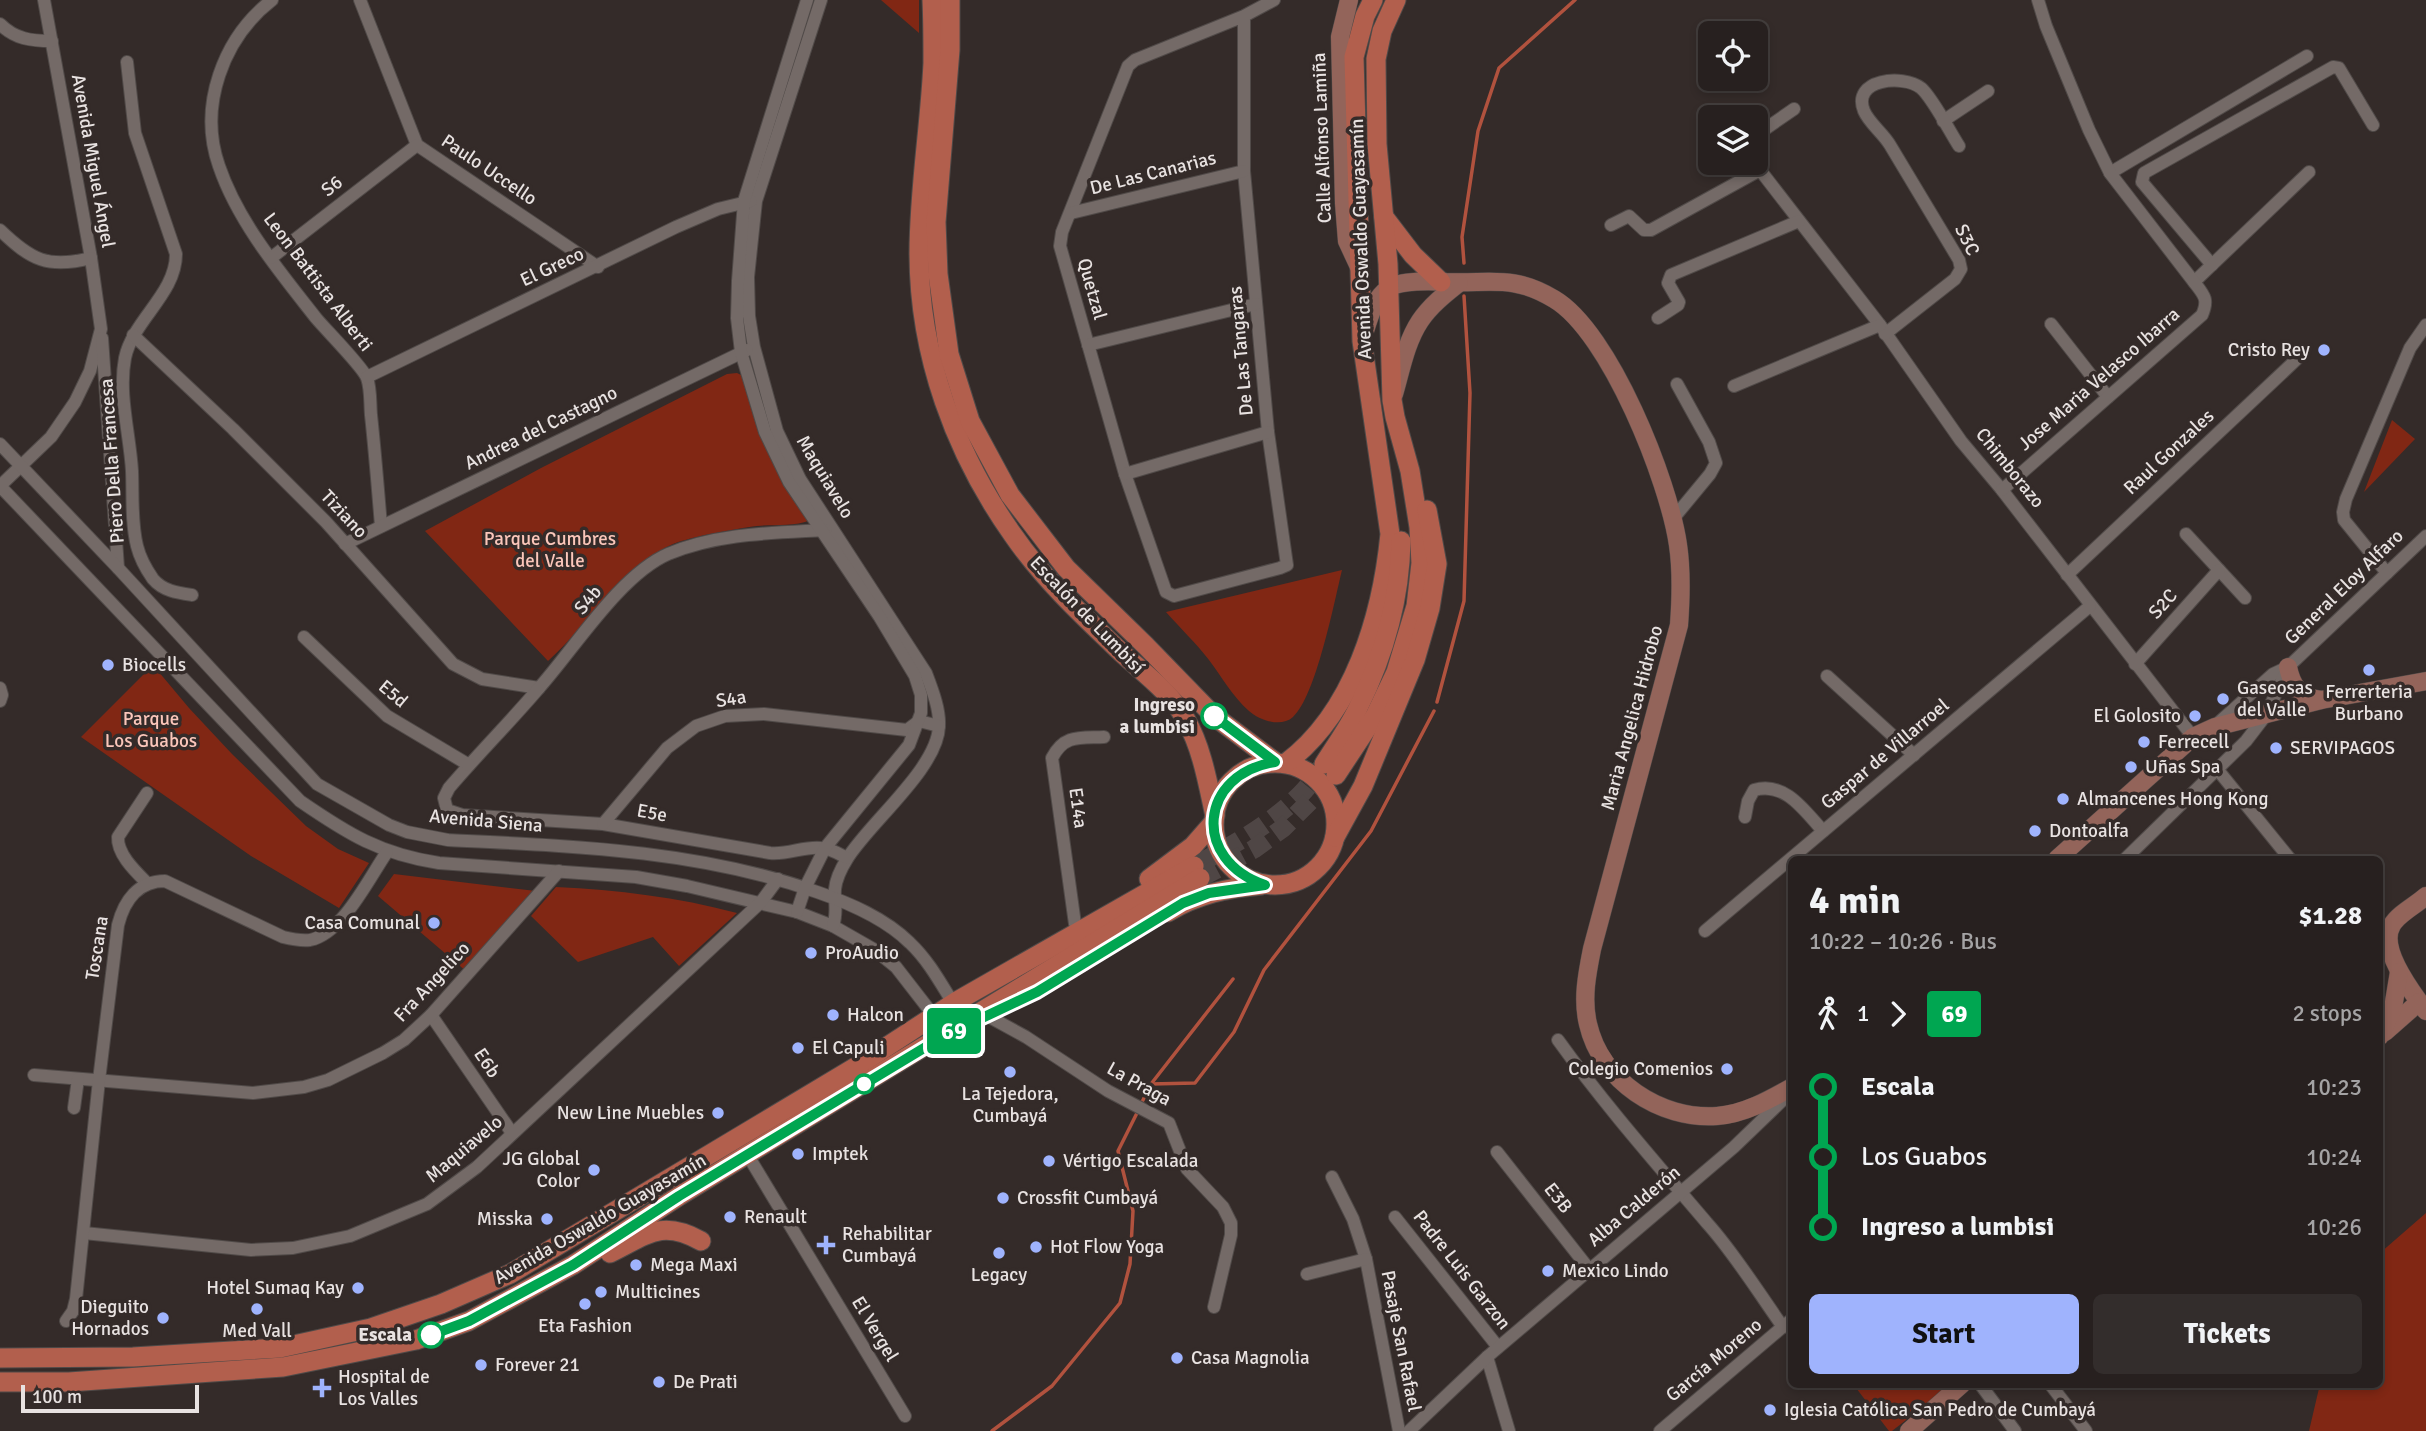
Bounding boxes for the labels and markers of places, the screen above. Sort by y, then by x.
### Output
place label: Cristo Rey [2228,338,2310,362]
marker: Cristo Rey [2316,342,2332,358]
place label: Biocells [122,653,186,677]
marker: Biocells [100,657,116,673]
marker: Ferrerteria Burbano [2361,662,2377,678]
place label: Gaseosas del Valle [2237,676,2313,722]
place label: Ferrerteria Burbano [2325,680,2413,726]
marker: Gaseosas del Valle [2215,691,2231,707]
place label: Ingreso a lumbisi [1120,693,1195,739]
marker: Ingreso a lumbisi [1201,703,1227,729]
place label: El Golosito [2093,704,2181,728]
marker: El Golosito [2187,708,2203,724]
place label: Ferrecell [2158,730,2229,754]
marker: Ferrecell [2136,734,2152,750]
place label: SERVIPAGOS [2290,736,2395,760]
marker: SERVIPAGOS [2268,740,2284,756]
place label: Uñas Spa [2145,755,2220,779]
marker: Uñas Spa [2123,759,2139,775]
place label: Almancenes Hong Kong [2077,787,2268,811]
marker: Almancenes Hong Kong [2055,791,2071,807]
place label: Dontoalfa [2049,819,2129,843]
marker: Dontoalfa [2027,823,2043,839]
place label: Casa Comunal [305,911,420,935]
marker: Casa Comunal [426,915,442,931]
place label: ProAudio [825,941,899,965]
marker: ProAudio [803,945,819,961]
place label: Halcon [847,1003,904,1027]
marker: Halcon [825,1007,841,1023]
place label: El Capuli [812,1036,885,1060]
marker: El Capuli [790,1040,806,1056]
place label: Colegio Comenios [1568,1057,1713,1081]
marker: Colegio Comenios [1719,1061,1735,1077]
marker: La Tejedora, Cumbayá [1002,1064,1018,1080]
unlabelled marker [854,1074,874,1094]
place label: La Tejedora, Cumbayá [961,1082,1059,1128]
place label: New Line Muebles [557,1101,704,1125]
marker: New Line Muebles [710,1105,726,1121]
place label: Imptek [812,1142,869,1166]
marker: Imptek [790,1146,806,1162]
place label: JG Global Color [503,1147,580,1193]
place label: Vértigo Escalada [1063,1149,1198,1173]
marker: Vértigo Escalada [1041,1153,1057,1169]
marker: JG Global Color [586,1162,602,1178]
place label: Crossfit Cumbayá [1017,1186,1158,1210]
marker: Crossfit Cumbayá [995,1190,1011,1206]
place label: Renault [744,1205,807,1229]
place label: Misska [477,1207,533,1231]
marker: Renault [722,1209,738,1225]
marker: Misska [539,1211,555,1227]
place label: Rehabilitar Cumbayá [842,1222,932,1268]
marker: Rehabilitar Cumbayá [816,1235,836,1255]
place label: Hot Flow Yoga [1050,1235,1164,1259]
marker: Hot Flow Yoga [1028,1239,1044,1255]
marker: Legacy [991,1245,1007,1261]
place label: Mega Maxi [650,1253,738,1277]
marker: Mega Maxi [628,1257,644,1273]
place label: Mexico Lindo [1562,1259,1669,1283]
place label: Legacy [971,1263,1027,1287]
marker: Mexico Lindo [1540,1263,1556,1279]
place label: Hotel Sumaq Kay [206,1276,344,1300]
marker: Hotel Sumaq Kay [350,1280,366,1296]
place label: Multicines [615,1280,700,1304]
marker: Multicines [593,1284,609,1300]
place label: Dieguito Hornados [71,1295,149,1341]
marker: Eta Fashion [577,1296,593,1312]
marker: Med Vall [249,1301,265,1317]
marker: Dieguito Hornados [155,1310,171,1326]
place label: Eta Fashion [538,1314,632,1338]
place label: Med Vall [222,1319,292,1343]
marker: Escala [418,1322,444,1348]
place label: Escala [358,1323,412,1347]
place label: Casa Magnolia [1191,1346,1310,1370]
marker: Casa Magnolia [1169,1350,1185,1366]
place label: Forever 21 [495,1353,580,1377]
marker: Forever 21 [473,1357,489,1373]
place label: Hospital de Los Valles [338,1365,430,1411]
place label: De Prati [673,1370,738,1394]
marker: De Prati [651,1374,667,1390]
marker: Hospital de Los Valles [312,1378,332,1398]
place label: Iglesia Católica San Pedro de Cumbayá [1784,1398,2096,1422]
marker: Iglesia Católica San Pedro de Cumbayá [1762,1402,1778,1418]

